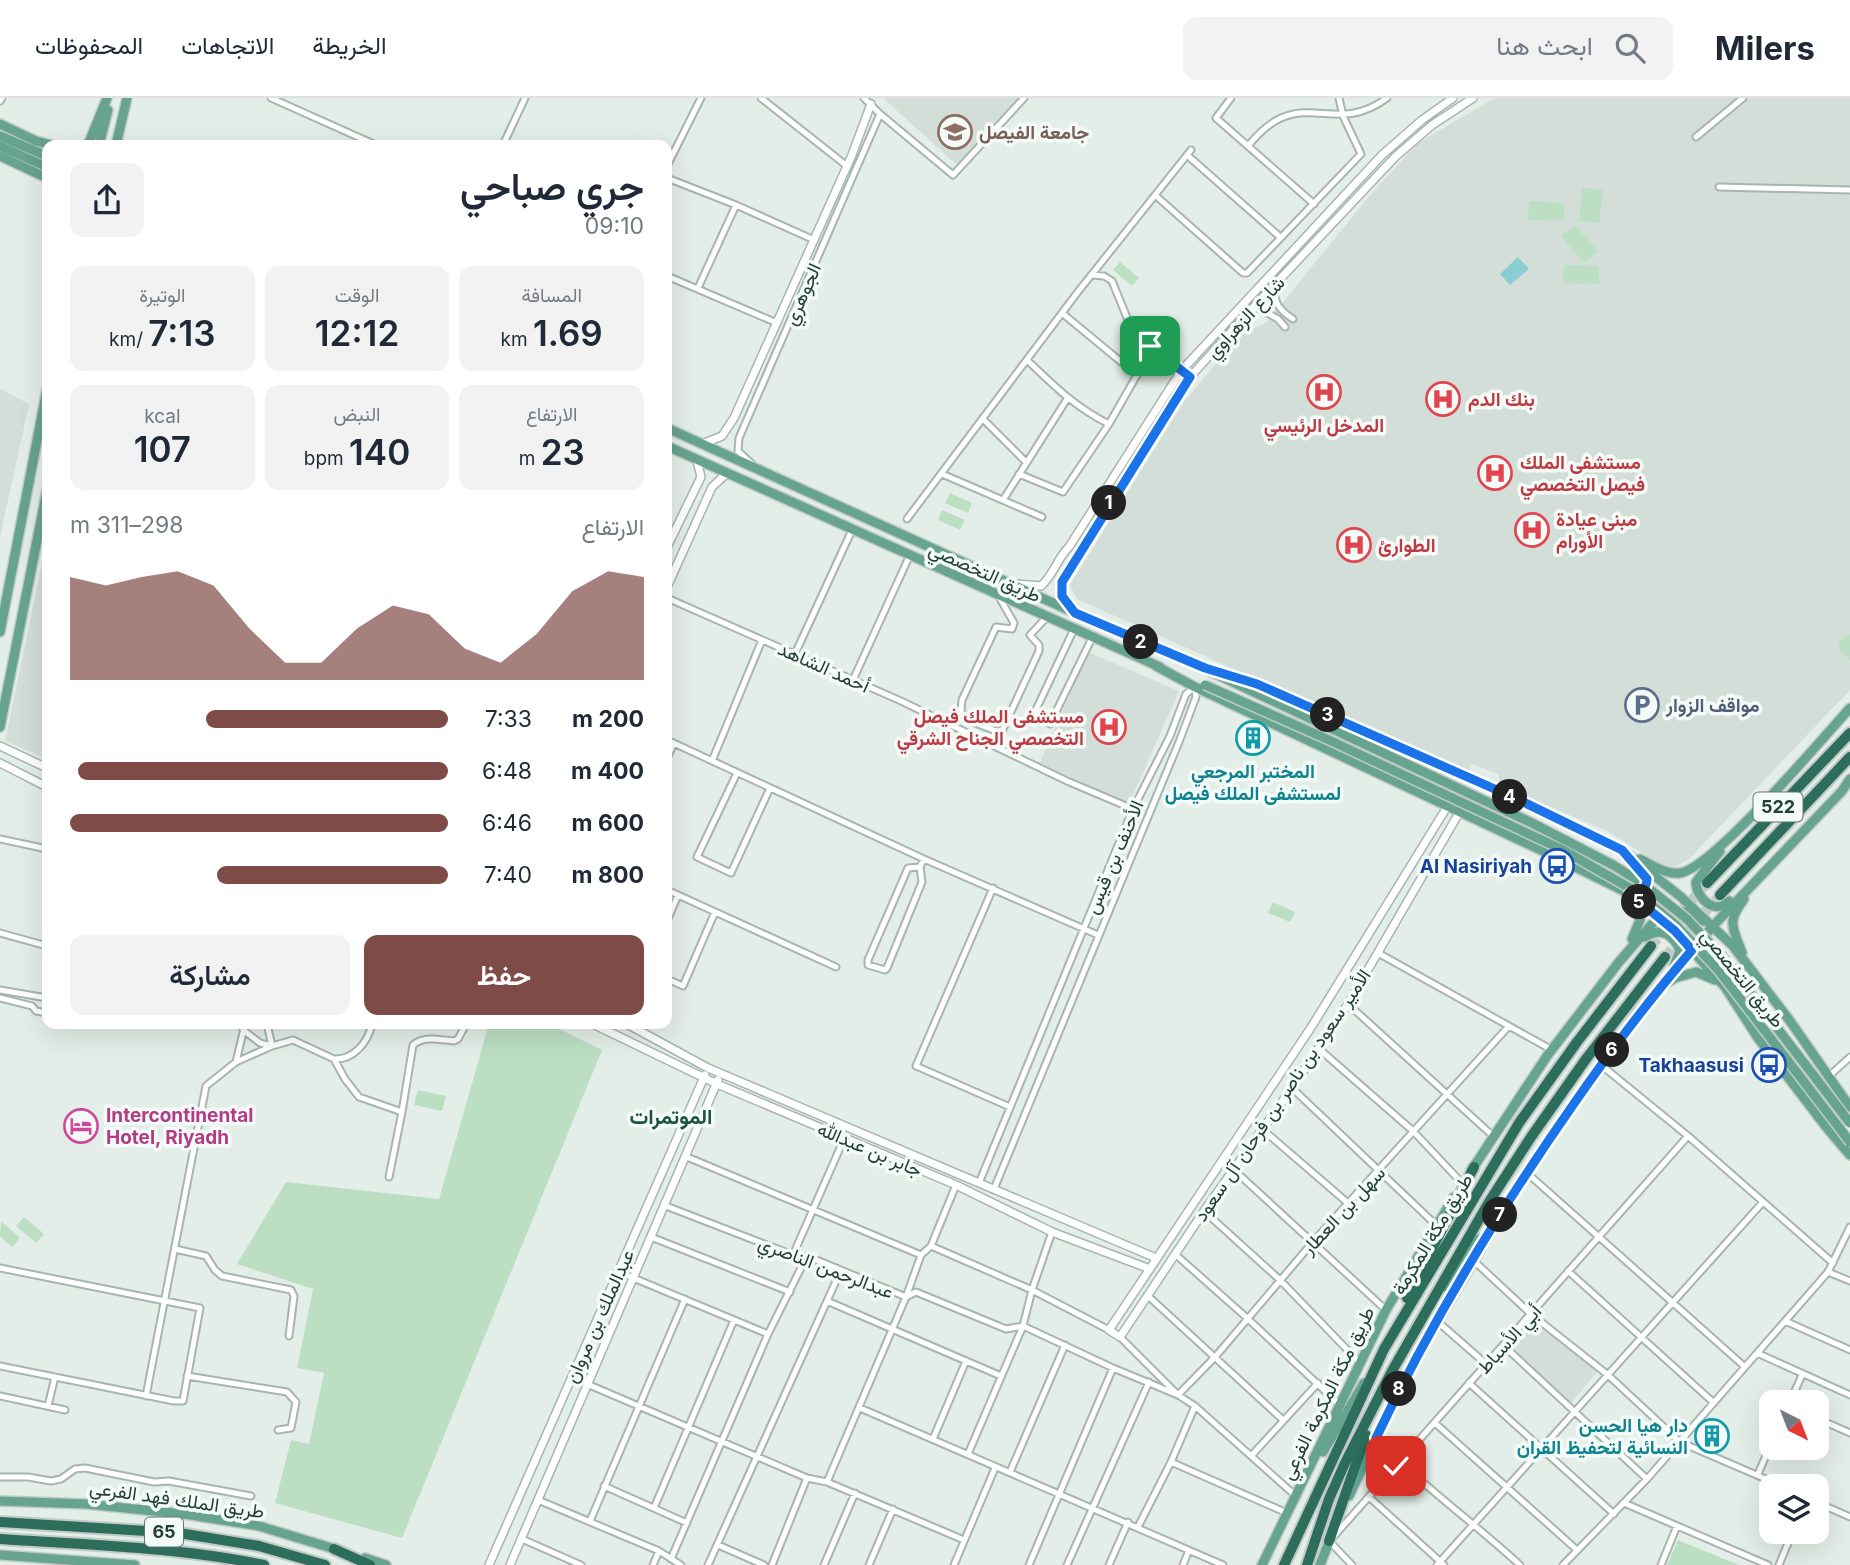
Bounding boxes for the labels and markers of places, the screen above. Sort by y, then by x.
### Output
school or university icon: جامعة الفيصل [936,113,974,151]
place label: جامعة الفيصل [979,121,1089,144]
pin [1120,316,1180,376]
hospital icon: المدخل الرئيسي [1305,373,1343,411]
hospital icon: بنك الدم [1424,380,1462,418]
place label: بنك الدم [1468,388,1535,412]
place label: المدخل الرئيسي [1264,414,1384,442]
place label: مستشفى الملك فيصل التخصصي [1520,451,1645,501]
hospital icon: مستشفى الملك فيصل التخصصي [1476,454,1514,492]
pin: 1 [1092,486,1126,520]
place label: مبنى عيادة الأورام [1556,508,1637,554]
hospital icon: مبنى عيادة الأورام [1513,511,1551,549]
hospital icon: الطوارئ [1335,526,1373,564]
place label: الطوارئ [1378,534,1436,558]
pin: 2 [1124,624,1158,660]
parking icon: مواقف الزوار [1623,686,1661,724]
place label: مواقف الزوار [1665,694,1760,718]
pin: 3 [1310,698,1346,732]
place label: مستشفى الملك فيصل التخصصي الجناح الشرقي [897,705,1084,755]
hospital icon: مستشفى الملك فيصل التخصصي الجناح الشرقي [1090,708,1128,746]
building icon: المختبر المرجعي لمستشفى الملك فيصل [1234,719,1272,757]
place label: المختبر المرجعي لمستشفى الملك فيصل [1165,760,1341,805]
pin: 4 [1492,780,1528,814]
bus stop icon: Al Nasiriyah [1538,847,1576,885]
place label: Al Nasiriyah [1420,855,1532,878]
pin: 5 [1622,884,1656,920]
pin: 6 [1594,1032,1630,1068]
bus stop icon: Takhaasusi [1750,1046,1788,1084]
place label: Takhaasusi [1639,1054,1744,1077]
place label: Intercontinental Hotel, Riyadh [106,1104,254,1149]
hotel icon: Intercontinental Hotel, Riyadh [62,1107,100,1145]
pin: 7 [1482,1198,1518,1232]
pin: 8 [1382,1372,1416,1406]
place label: دار هيا الحسن النسائية لتحفيظ القران [1517,1414,1688,1460]
building icon: دار هيا الحسن النسائية لتحفيظ القران [1693,1417,1731,1455]
pin [1366,1436,1426,1496]

